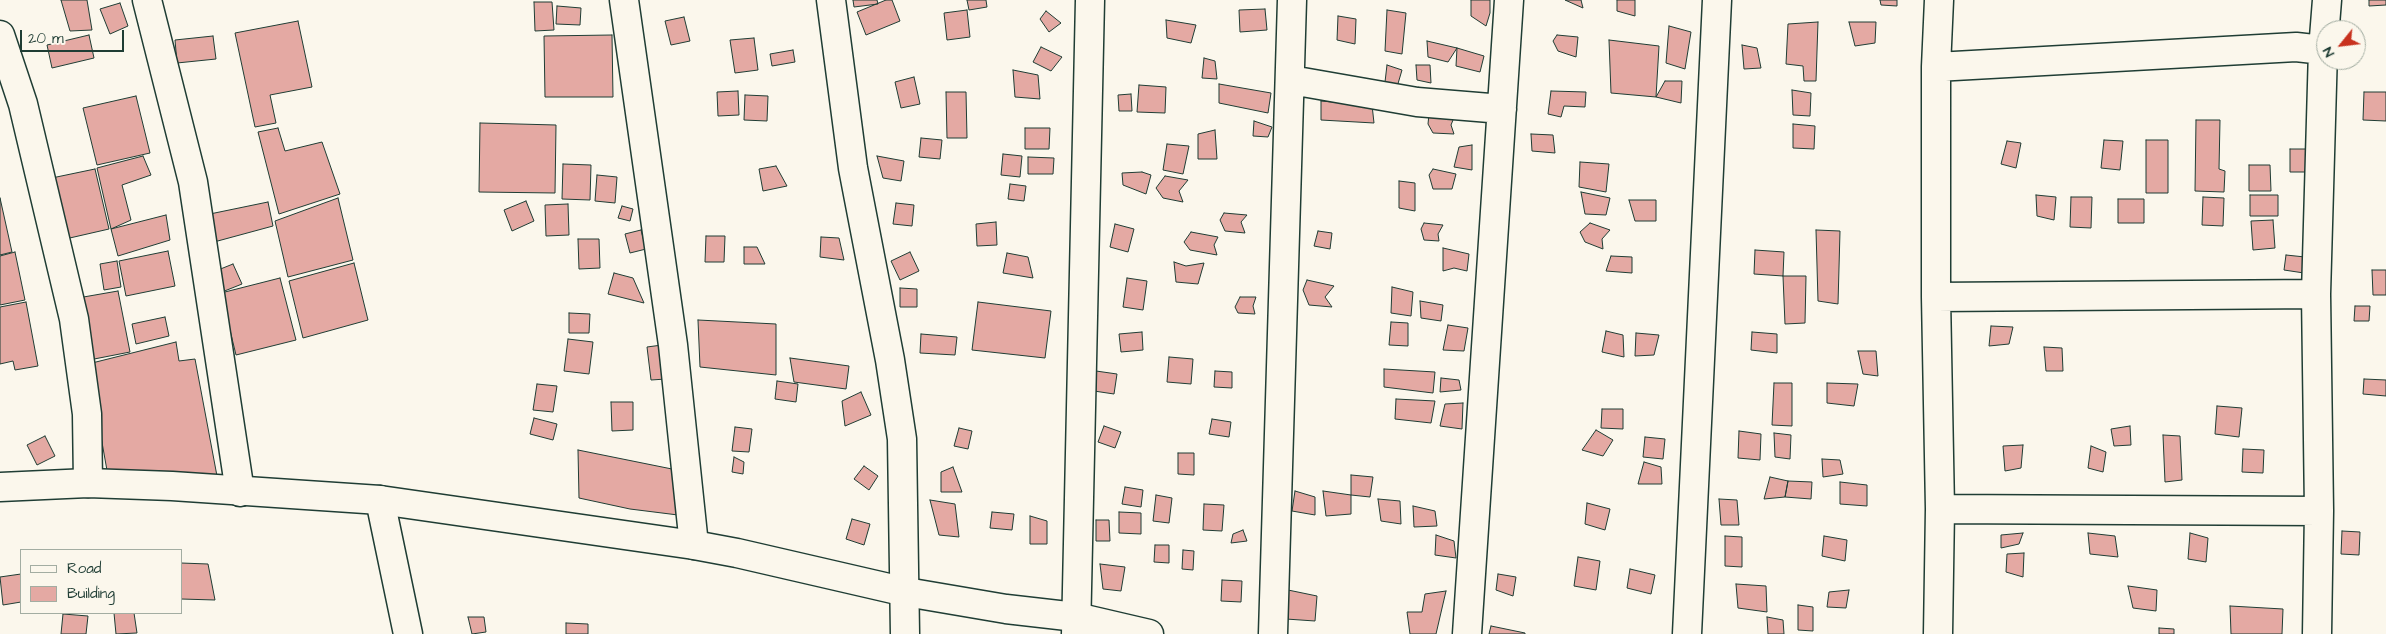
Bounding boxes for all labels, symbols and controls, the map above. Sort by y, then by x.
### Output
scale bar [22,20,126,52]
north arrow [2316,20,2366,70]
text: 20 m [28,28,64,49]
text: N [2318,43,2340,60]
legend [20,549,182,614]
text: Road [67,558,101,579]
text: Building [67,583,115,604]

